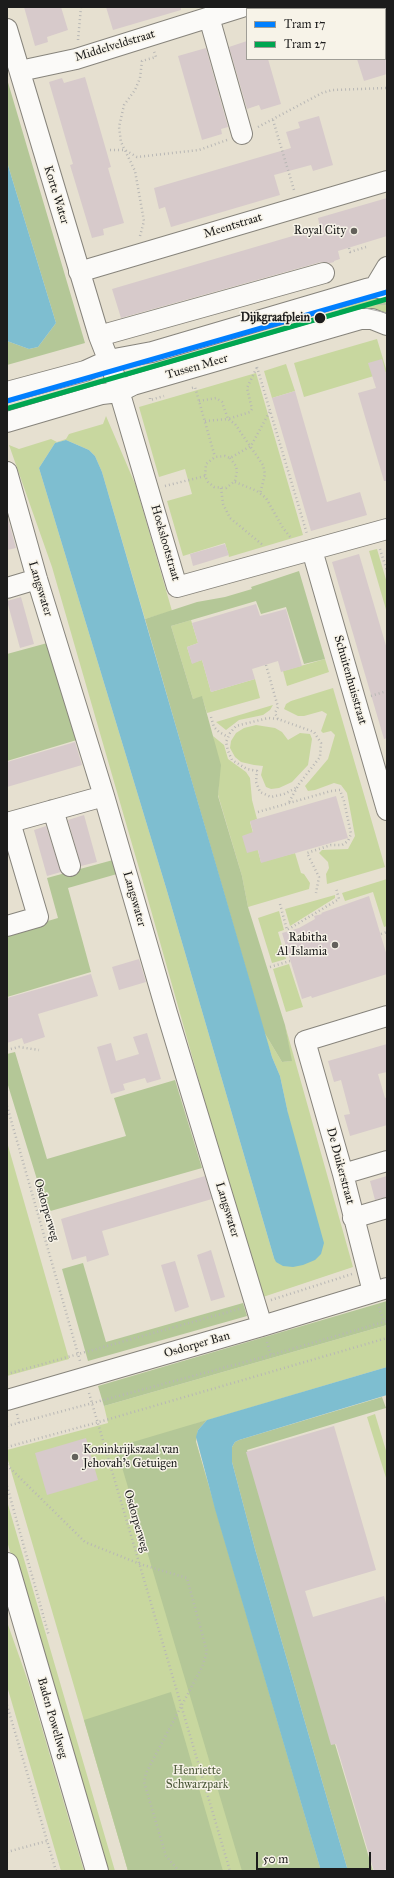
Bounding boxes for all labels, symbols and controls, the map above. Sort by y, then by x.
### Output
legend [246,8,386,60]
text: Tram 17 [284,17,325,31]
street label: Middelveldstraat [73,27,157,65]
text: Tram 27 [284,37,326,51]
street label: Korte Water [40,164,72,226]
street label: Meentstraat [202,210,264,242]
place label: Royal City [294,224,346,238]
marker: Royal City [349,226,359,236]
place label: Dijkgraafplein [241,311,310,325]
marker: Dijkgraafplein [313,311,327,325]
street label: Tussen Meer [164,351,230,383]
street label: Hoekslootstraat [147,503,183,583]
street label: Langswater [25,560,55,618]
street label: Schuitenhuisstraat [330,634,370,726]
street label: Langswater [119,870,149,928]
place label: Rabitha Al Islamia [277,931,327,959]
marker: Rabitha Al Islamia [330,940,340,950]
street label: De Duikerstraat [323,1126,357,1206]
street label: Osdorperweg [30,1177,62,1243]
street label: Langswater [212,1181,242,1239]
street label: Osdorper Ban [162,1329,232,1361]
place label: Koninkrijkszaal van Jehovah's Getuigen [83,1443,179,1471]
marker: Koninkrijkszaal van Jehovah's Getuigen [70,1452,80,1462]
street label: Osdorperweg [120,1488,152,1554]
street label: Baden Powellweg [34,1676,70,1760]
park label: Henriette Schwarzpark [166,1764,228,1792]
scale bar [258,1844,373,1870]
text: 50 m [263,1852,288,1866]

